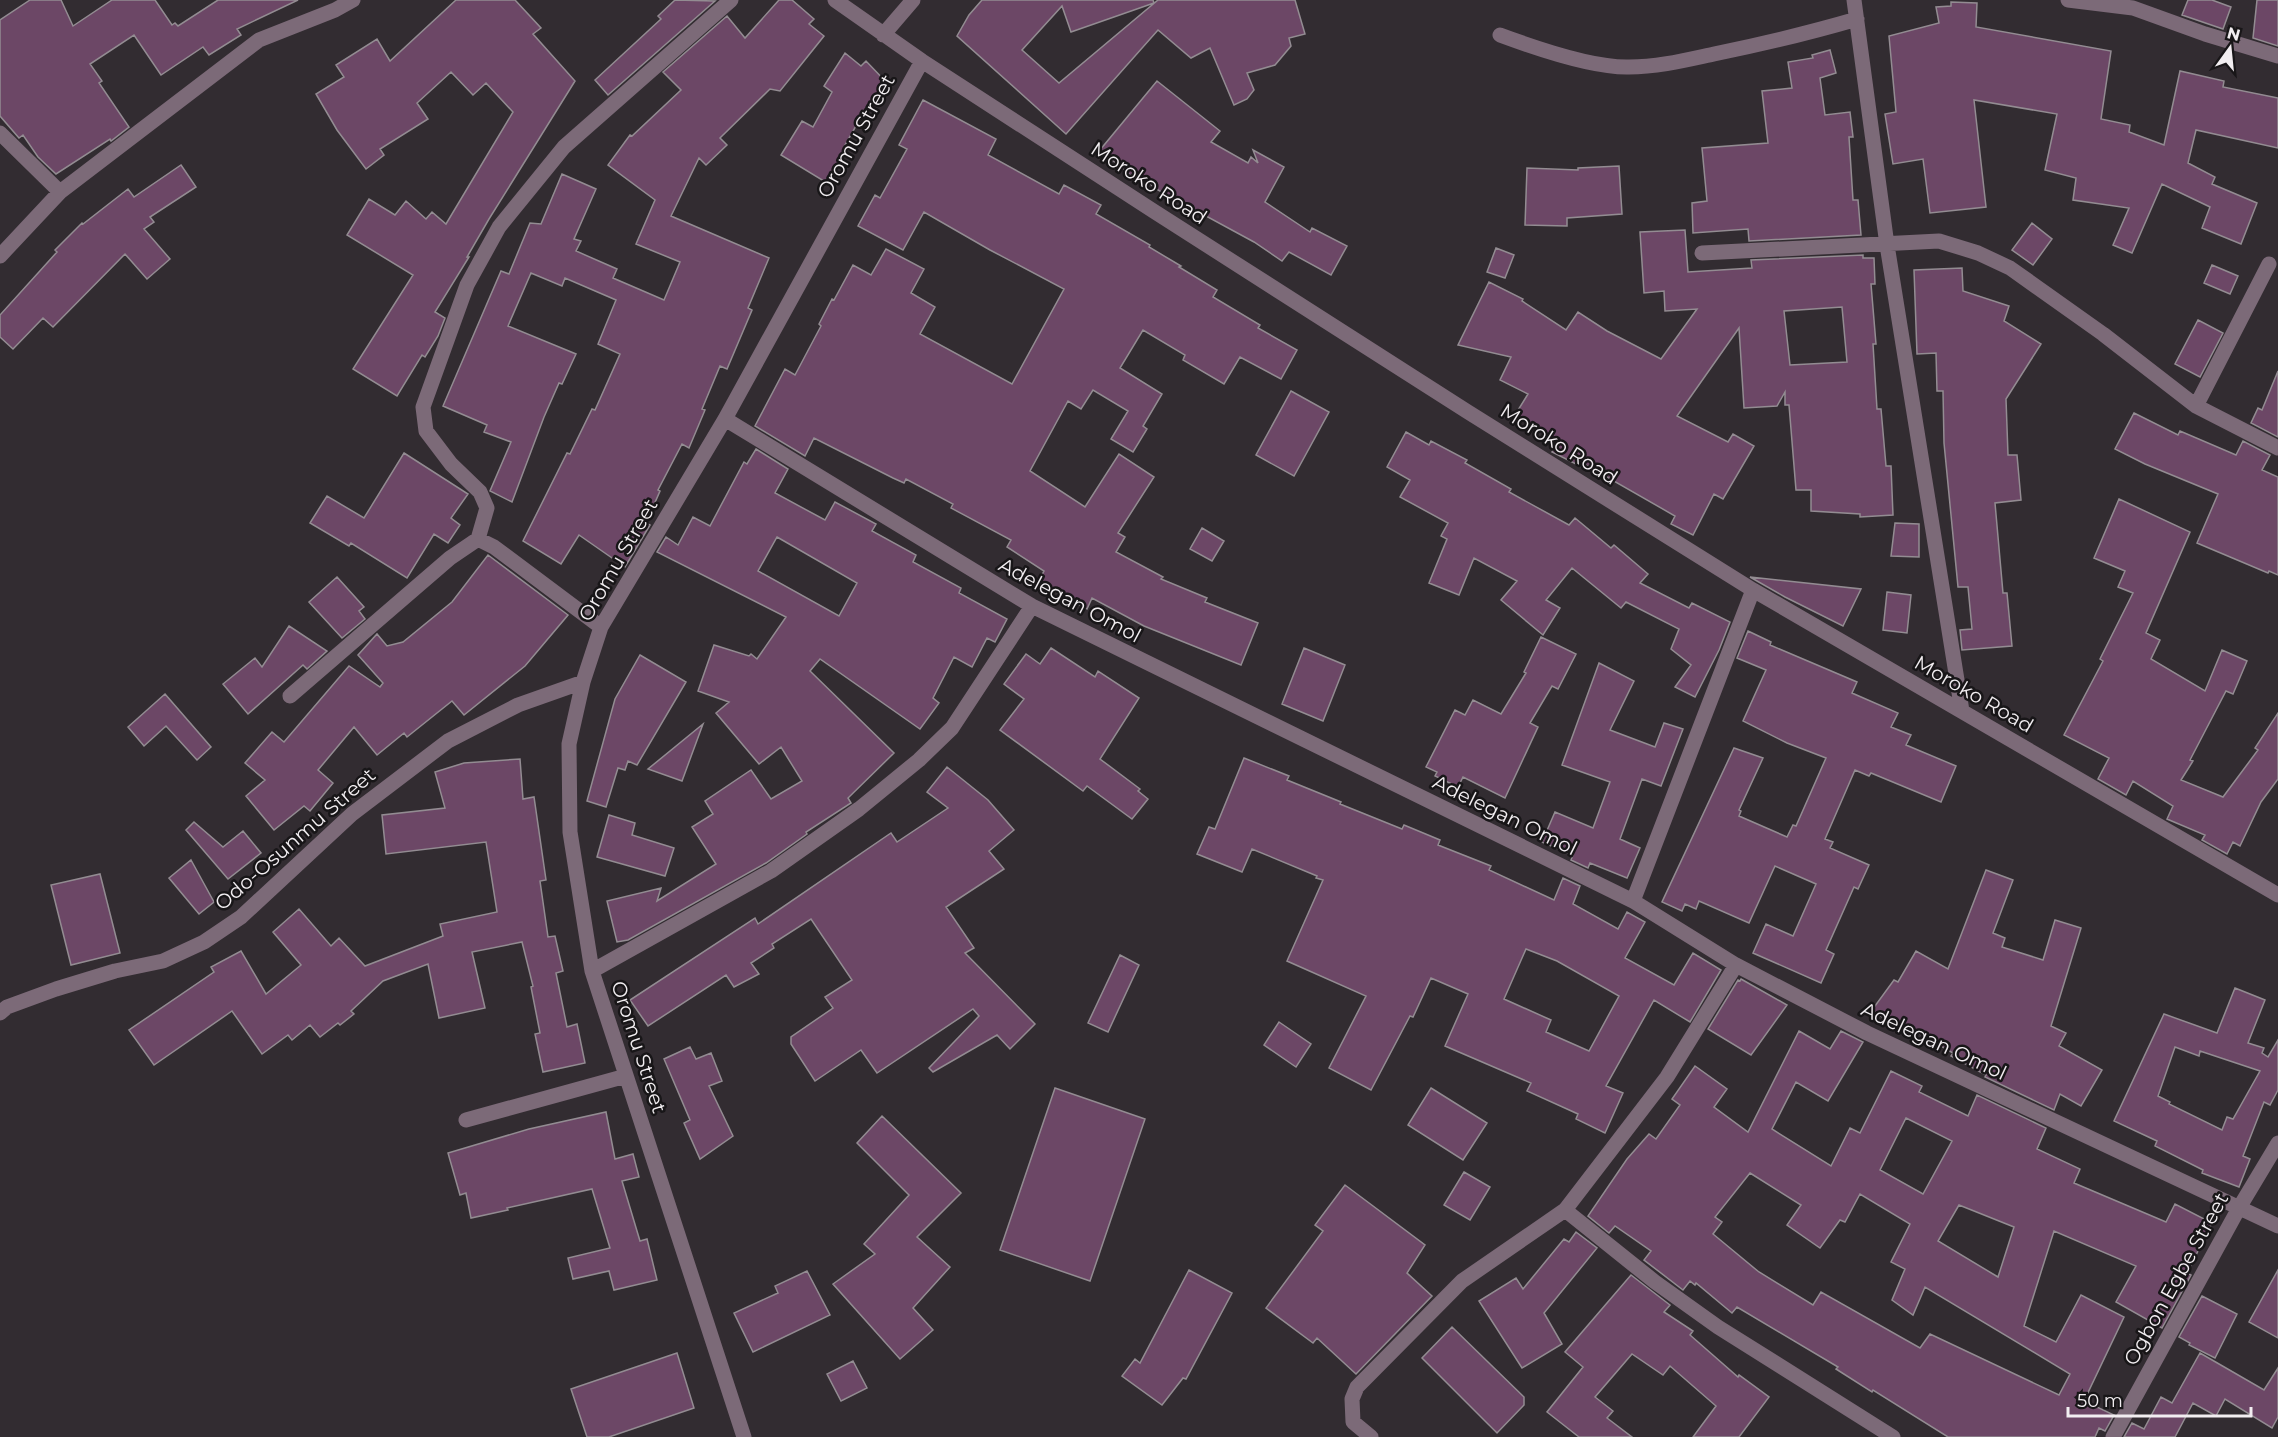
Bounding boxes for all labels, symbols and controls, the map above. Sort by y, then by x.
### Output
north arrow [2200,18,2260,78]
text: N [2225,23,2242,45]
street label: Oromu Street [812,70,900,202]
street label: Moroko Road [1086,137,1212,229]
street label: Moroko Road [1496,398,1622,490]
street label: Oromu Street [573,494,663,626]
street label: Adelegan Omol [995,552,1145,648]
street label: Moroko Road [1910,650,2038,738]
street label: Odo-Osunmu Street [210,763,380,915]
street label: Adelegan Omol [1429,770,1581,860]
street label: Oromu Street [606,978,672,1116]
street label: Adelegan Omol [1858,997,2010,1085]
street label: Ogbon Egbe Street [2119,1189,2233,1369]
scale bar [2068,1380,2251,1418]
text: 50 m [2077,1390,2123,1412]

